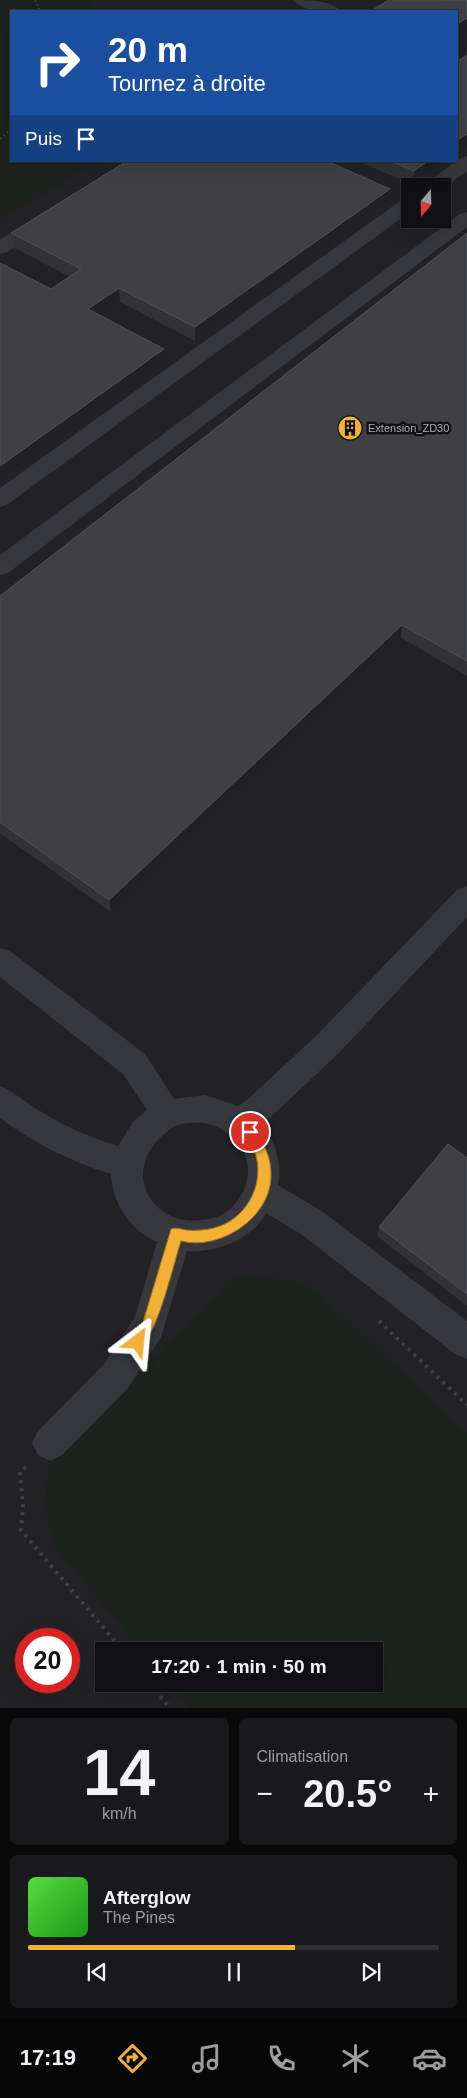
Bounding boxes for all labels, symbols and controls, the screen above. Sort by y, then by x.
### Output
icon: right [25,30,90,95]
text: 20 m [108,30,188,69]
text: Tournez à droite [108,71,266,96]
icon: arrive [72,125,100,153]
text: Puis [25,128,62,149]
north arrow [401,178,451,228]
map controls [401,178,451,228]
building icon: Extension_ZD30 [337,415,363,441]
place label: Extension_ZD30 [368,422,449,434]
pin [229,1111,271,1153]
icon: arrive [236,1118,264,1146]
position arrow [111,1315,163,1367]
speed limit sign: 20 [15,1628,80,1693]
text: 17:20 · 1 min · 50 m [151,1656,327,1677]
text: 14 [83,1736,155,1809]
text: Climatisation [257,1748,348,1765]
text: 20.5° [303,1773,392,1815]
text: − [257,1778,273,1809]
text: + [423,1778,439,1809]
text: km/h [102,1805,137,1822]
text: Afterglow [103,1887,191,1908]
text: The Pines [103,1909,175,1926]
icon: previous [83,1958,111,1986]
icon: pause [220,1958,248,1986]
icon: next [357,1958,385,1986]
icon: directions [115,2041,150,2076]
icon: music [189,2041,224,2076]
icon: phone [264,2041,299,2076]
icon: climate [338,2041,373,2076]
icon: car [412,2041,447,2076]
text: 17:19 [20,2045,76,2070]

